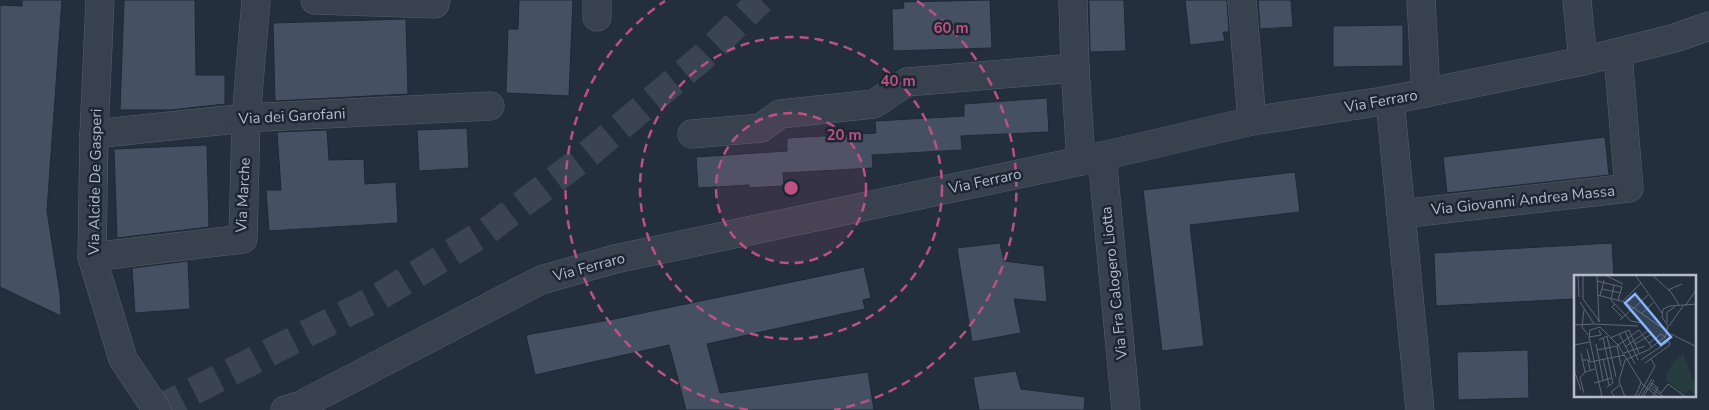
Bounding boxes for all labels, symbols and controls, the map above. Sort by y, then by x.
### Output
text: 60 m [933,18,969,38]
text: 40 m [880,71,916,91]
street label: Via Ferraro [1342,85,1419,117]
street label: Via dei Garofani [237,103,346,129]
street label: Via Alcide De Gasperi [84,109,106,256]
text: 20 m [826,125,862,145]
street label: Via Marche [231,157,255,234]
street label: Via Ferraro [946,164,1023,199]
centre of rings [782,179,800,197]
street label: Via Giovanni Andrea Massa [1429,180,1616,220]
street label: Via Fra Calogero Liotta [1096,206,1132,361]
street label: Via Ferraro [550,248,627,286]
inset map [1574,275,1696,398]

